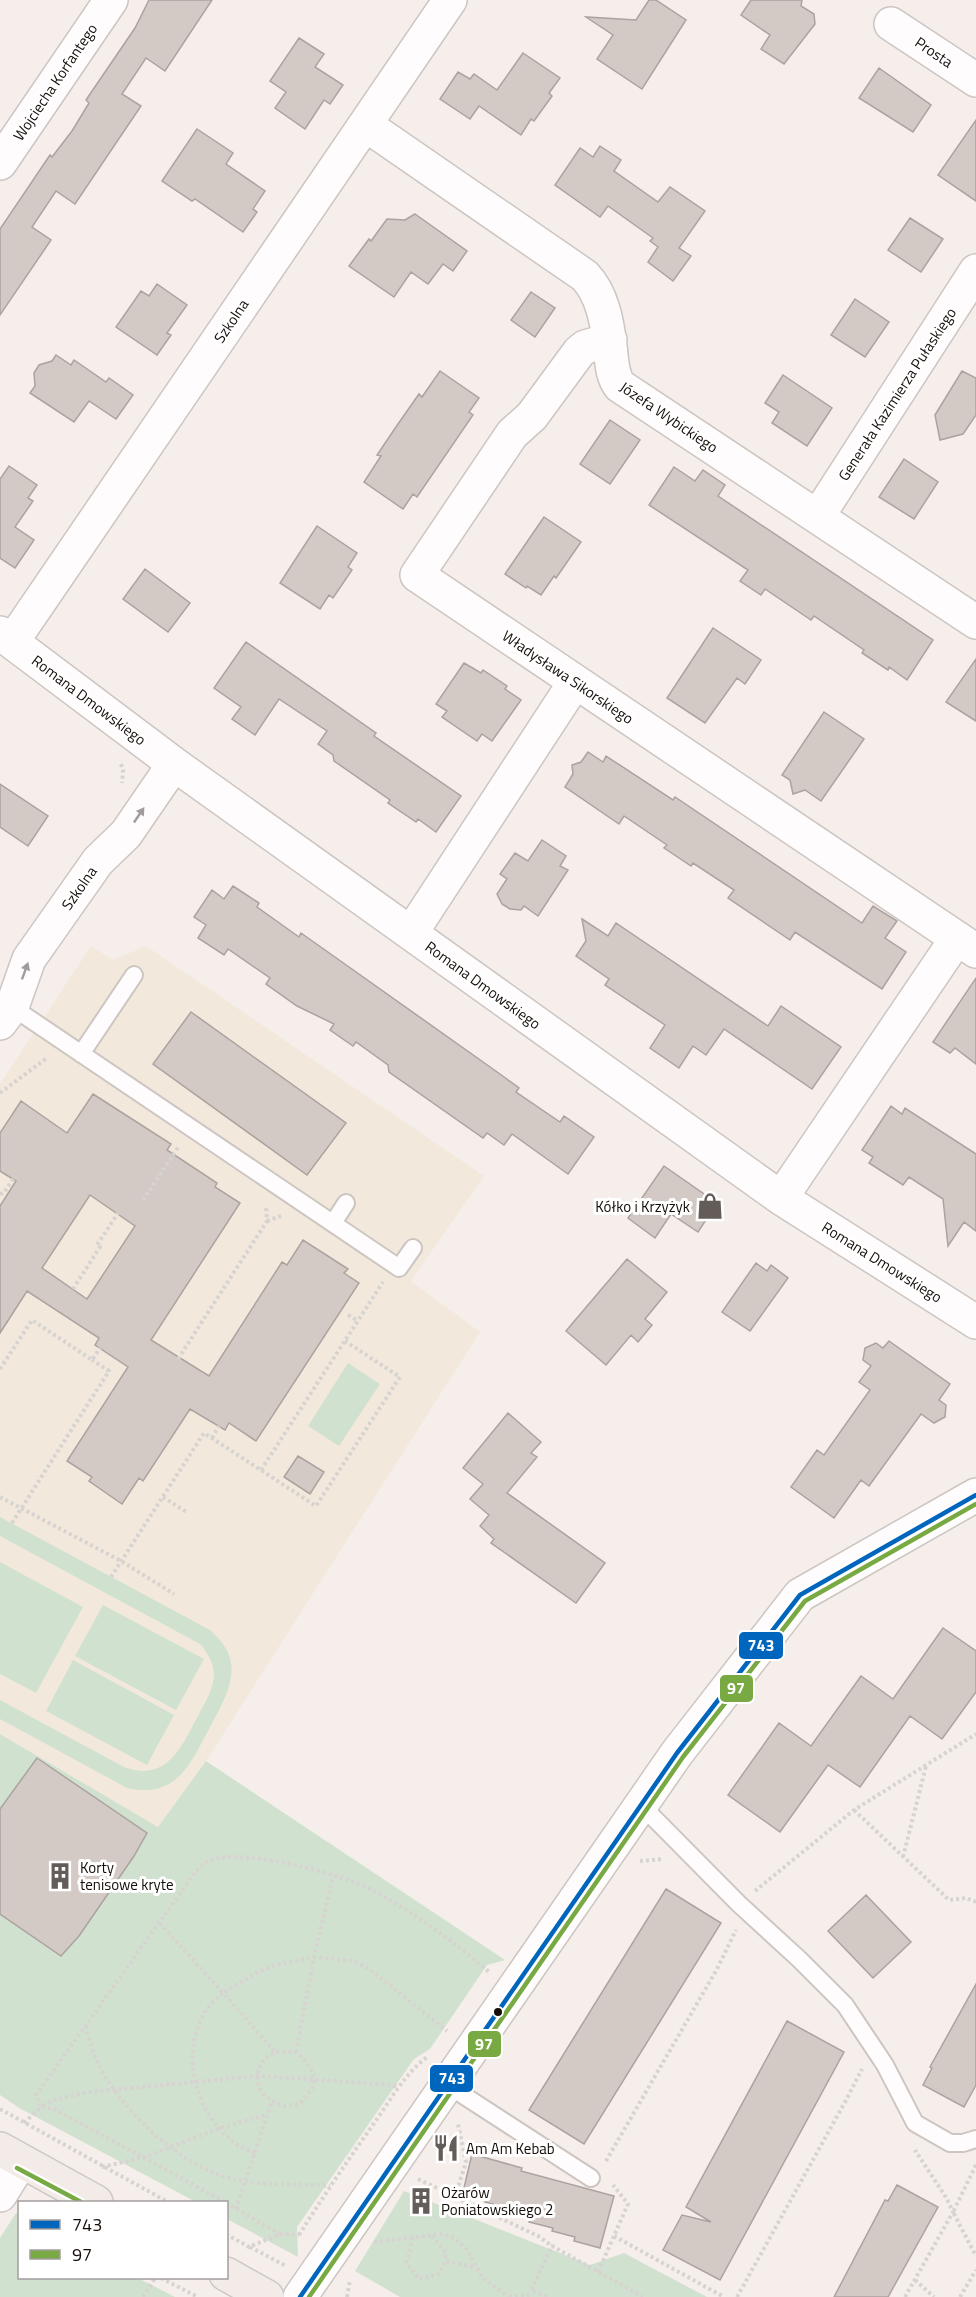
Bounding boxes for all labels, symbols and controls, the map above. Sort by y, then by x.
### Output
street label: Wojciecha Korfantego [7,19,103,145]
street label: Prosta [910,31,958,73]
street label: Szkolna [208,294,254,348]
street label: Generała Kazimierza Pułaskiego [832,303,962,485]
street label: Józefa Wybickiego [615,376,723,459]
street label: Władysława Sikorskiego [498,624,638,730]
street label: Romana Dmowskiego [27,649,151,751]
one-way arrow [133,807,145,823]
street label: Szkolna [56,861,103,915]
street label: Romana Dmowskiego [420,935,546,1035]
one-way arrow [21,962,30,980]
shop icon: Kółko i Krzyżyk [695,1191,725,1221]
place label: Kółko i Krzyżyk [595,1195,690,1218]
street label: Romana Dmowskiego [817,1216,947,1308]
line badge: 743 [738,1631,784,1660]
text: 743 [748,1633,774,1657]
line badge: 97 [719,1674,754,1703]
text: 97 [727,1676,745,1700]
place label: Korty tenisowe kryte [80,1856,174,1896]
building icon: Korty tenisowe kryte [45,1861,75,1891]
unlabelled marker [492,2006,504,2018]
line badge: 97 [467,2030,502,2058]
text: 97 [475,2032,493,2056]
line badge: 743 [429,2064,474,2093]
text: 743 [439,2066,465,2090]
restaurant icon: Am Am Kebab [431,2133,461,2163]
place label: Am Am Kebab [466,2137,555,2160]
place label: Ożarów Poniatowskiego 2 [441,2181,553,2221]
building icon: Ożarów Poniatowskiego 2 [406,2186,436,2216]
legend [18,2201,228,2279]
text: 743 [72,2211,102,2238]
text: 97 [72,2241,92,2268]

